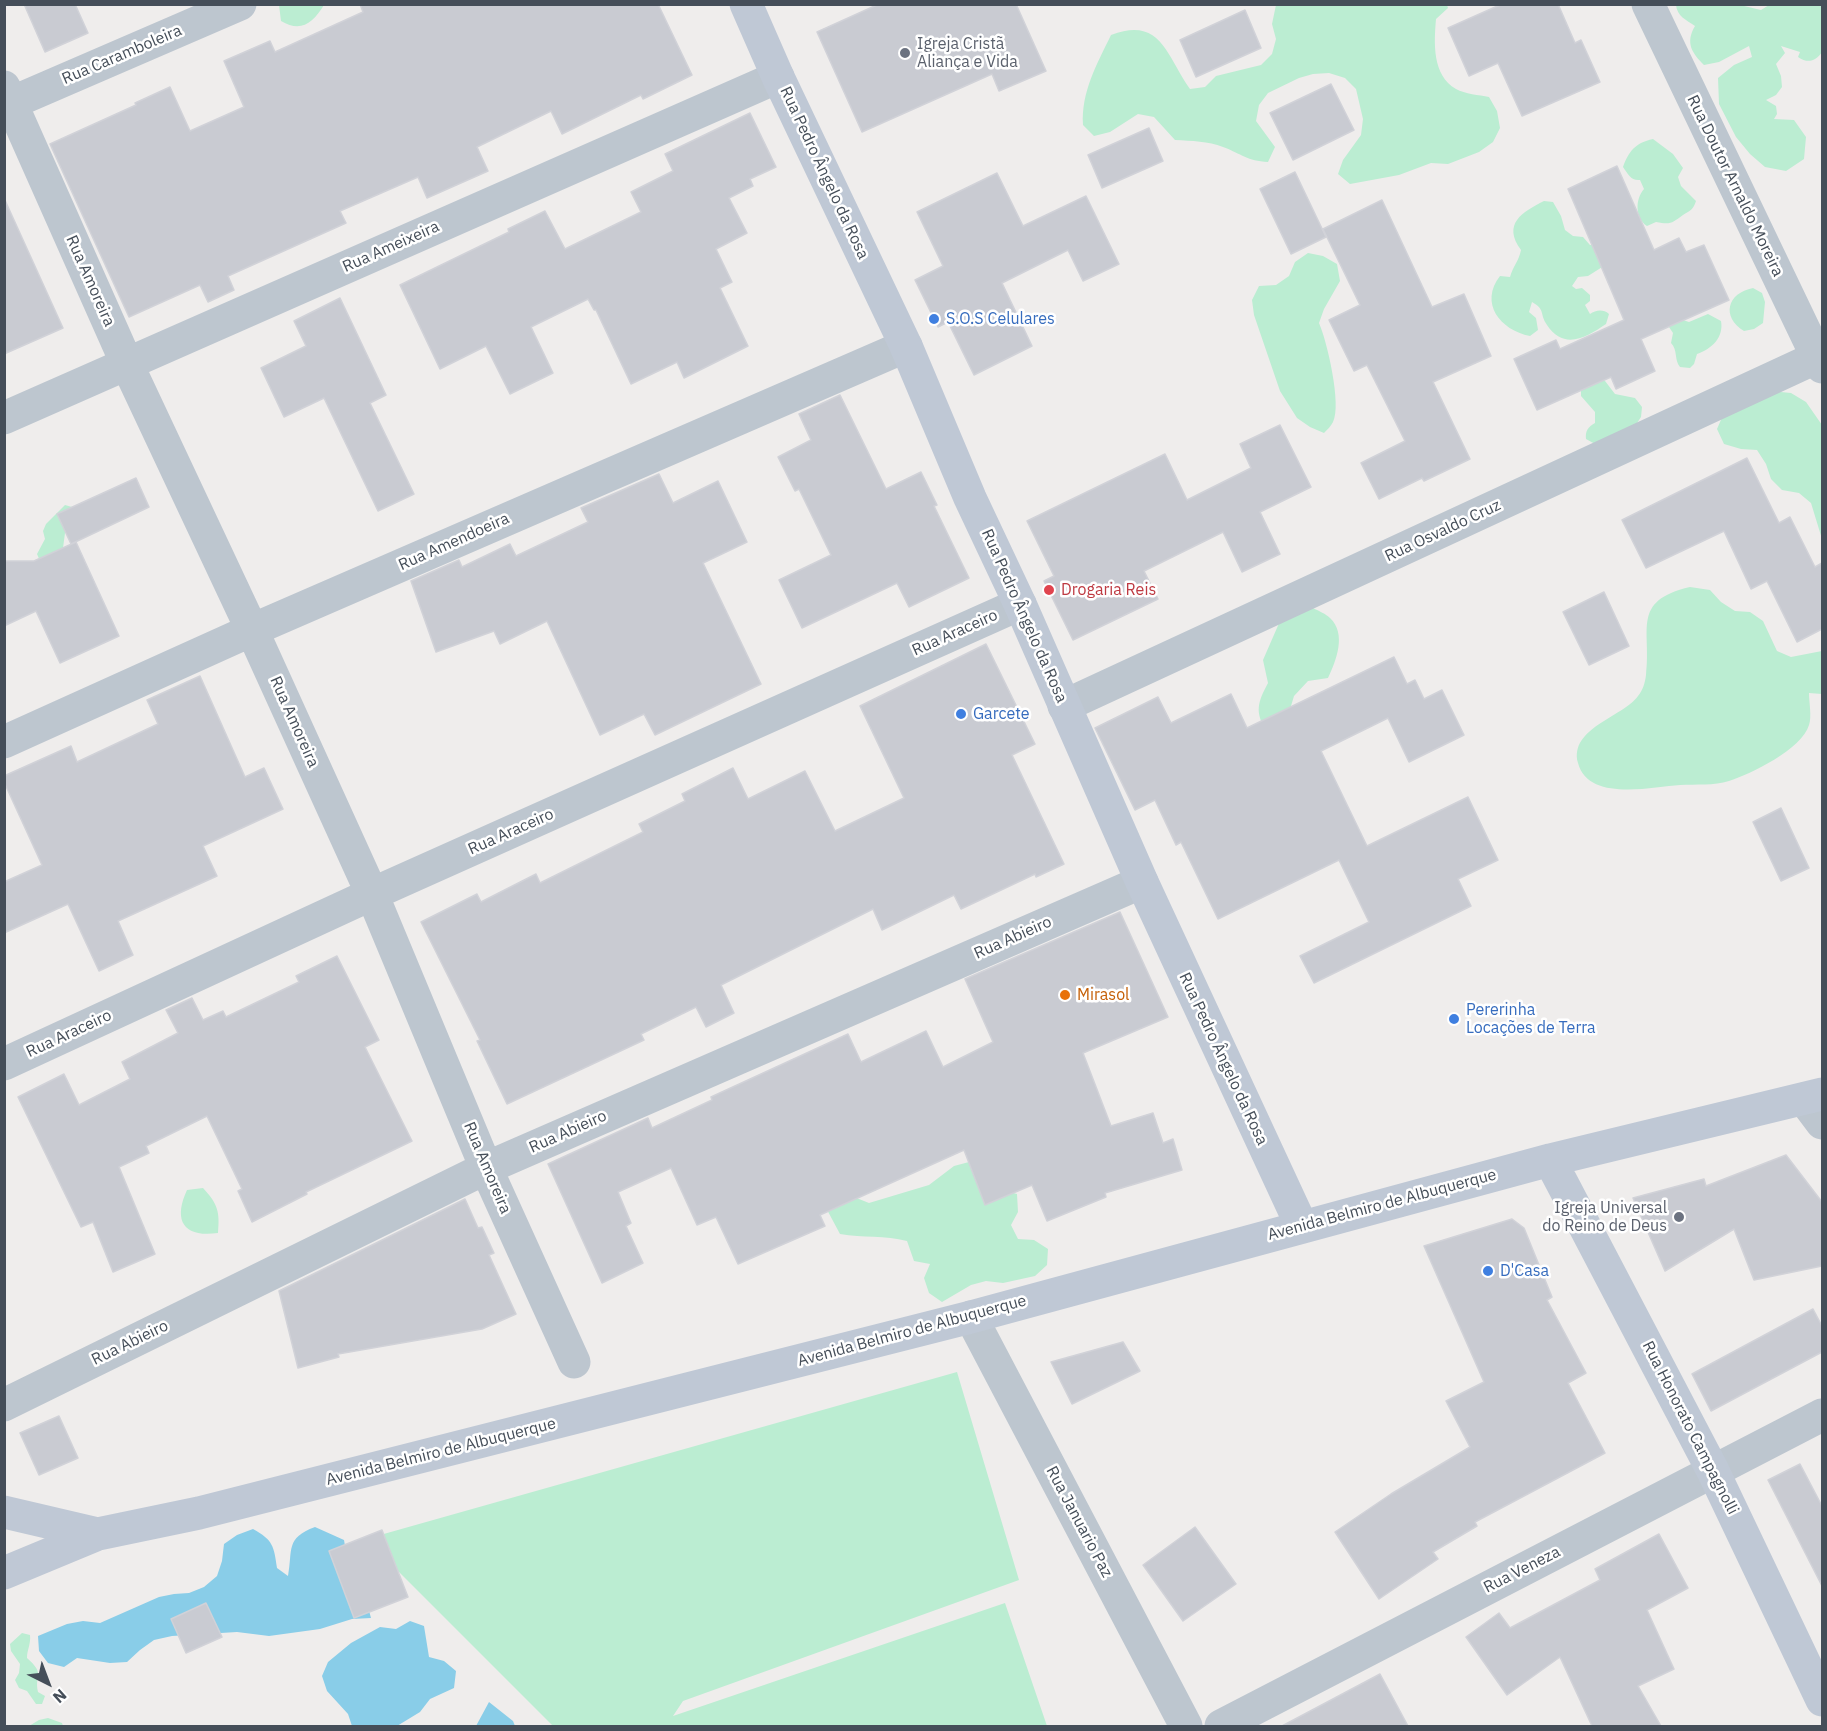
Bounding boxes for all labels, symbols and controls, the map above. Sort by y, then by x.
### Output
street label: Rua Caramboleira [59,21,185,89]
place label: Igreja Cristã Aliança e Vida [917,34,1018,72]
marker: Igreja Cristã Aliança e Vida [898,46,912,60]
street label: Rua Pedro Ângelo da Rosa [776,84,872,262]
street label: Rua Doutor Arnaldo Moreira [1683,92,1787,280]
street label: Rua Ameixeira [340,217,442,277]
street label: Rua Amoreira [61,232,119,330]
place label: S.O.S Celulares [946,309,1055,329]
marker: S.O.S Celulares [927,312,941,326]
street label: Rua Osvaldo Cruz [1382,496,1504,566]
street label: Rua Amendoeira [396,509,512,575]
street label: Rua Pedro Ângelo da Rosa [977,526,1071,706]
place label: Drogaria Reis [1061,580,1156,600]
marker: Drogaria Reis [1042,583,1056,597]
street label: Rua Araceiro [909,606,1001,660]
street label: Rua Amoreira [265,673,323,771]
place label: Garcete [973,704,1030,724]
marker: Garcete [954,707,968,721]
street label: Rua Araceiro [465,805,557,859]
street label: Rua Abieiro [971,912,1055,964]
street label: Rua Pedro Ângelo da Rosa [1175,970,1271,1148]
place label: Mirasol [1077,985,1129,1005]
marker: Mirasol [1058,988,1072,1002]
place label: Pererinha Locações de Terra [1466,1000,1596,1038]
street label: Rua Araceiro [23,1006,115,1062]
marker: Pererinha Locações de Terra [1447,1012,1461,1026]
street label: Rua Abieiro [526,1106,610,1158]
street label: Rua Amoreira [459,1119,515,1217]
street label: Avenida Belmiro de Albuquerque [1265,1165,1499,1245]
place label: Igreja Universal do Reino de Deus [1542,1198,1667,1236]
marker: Igreja Universal do Reino de Deus [1672,1210,1686,1224]
place label: D'Casa [1500,1261,1549,1281]
marker: D'Casa [1481,1264,1495,1278]
street label: Avenida Belmiro de Albuquerque [795,1291,1029,1371]
street label: Rua Abieiro [89,1316,171,1370]
street label: Rua Honorato Campagnolli [1638,1338,1742,1518]
street label: Avenida Belmiro de Albuquerque [324,1414,558,1490]
street label: Rua Januario Paz [1042,1463,1116,1581]
street label: Rua Veneza [1480,1543,1564,1597]
north arrow [18,1653,78,1713]
text: N [49,1685,71,1708]

